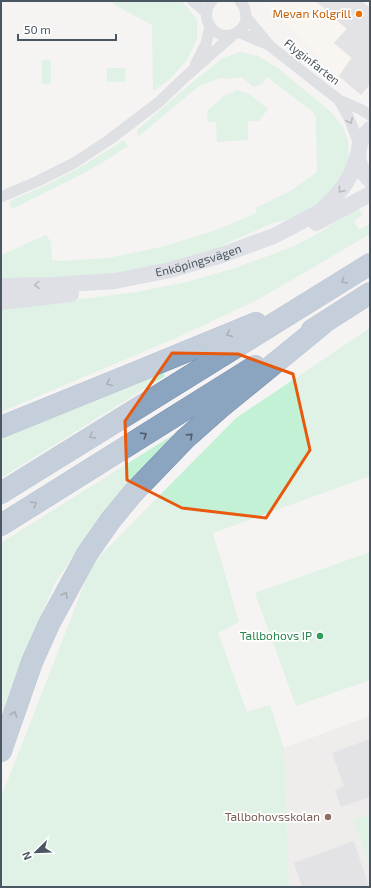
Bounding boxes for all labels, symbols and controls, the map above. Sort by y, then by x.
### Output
place label: Mevan Kolgrill [273,6,351,20]
marker: Mevan Kolgrill [354,9,364,19]
scale bar [18,16,116,42]
text: 50 m [24,22,51,36]
street label: Flyginfarten [282,35,343,87]
one-way arrow [345,117,353,125]
one-way arrow [338,185,345,193]
street label: Enköpingsvägen [154,241,243,279]
one-way arrow [341,276,348,283]
one-way arrow [34,281,40,289]
one-way arrow [226,329,234,337]
one-way arrow [106,379,113,387]
one-way arrow [89,431,96,439]
one-way arrow [140,432,147,440]
one-way arrow [185,433,192,440]
one-way arrow [30,501,37,509]
one-way arrow [60,592,67,599]
place label: Tallbohovs IP [240,628,312,642]
marker: Tallbohovs IP [315,631,325,641]
one-way arrow [9,711,18,718]
place label: Tallbohovsskolan [225,809,320,823]
marker: Tallbohovsskolan [323,812,333,822]
north arrow [16,832,56,872]
text: N [19,850,34,862]

